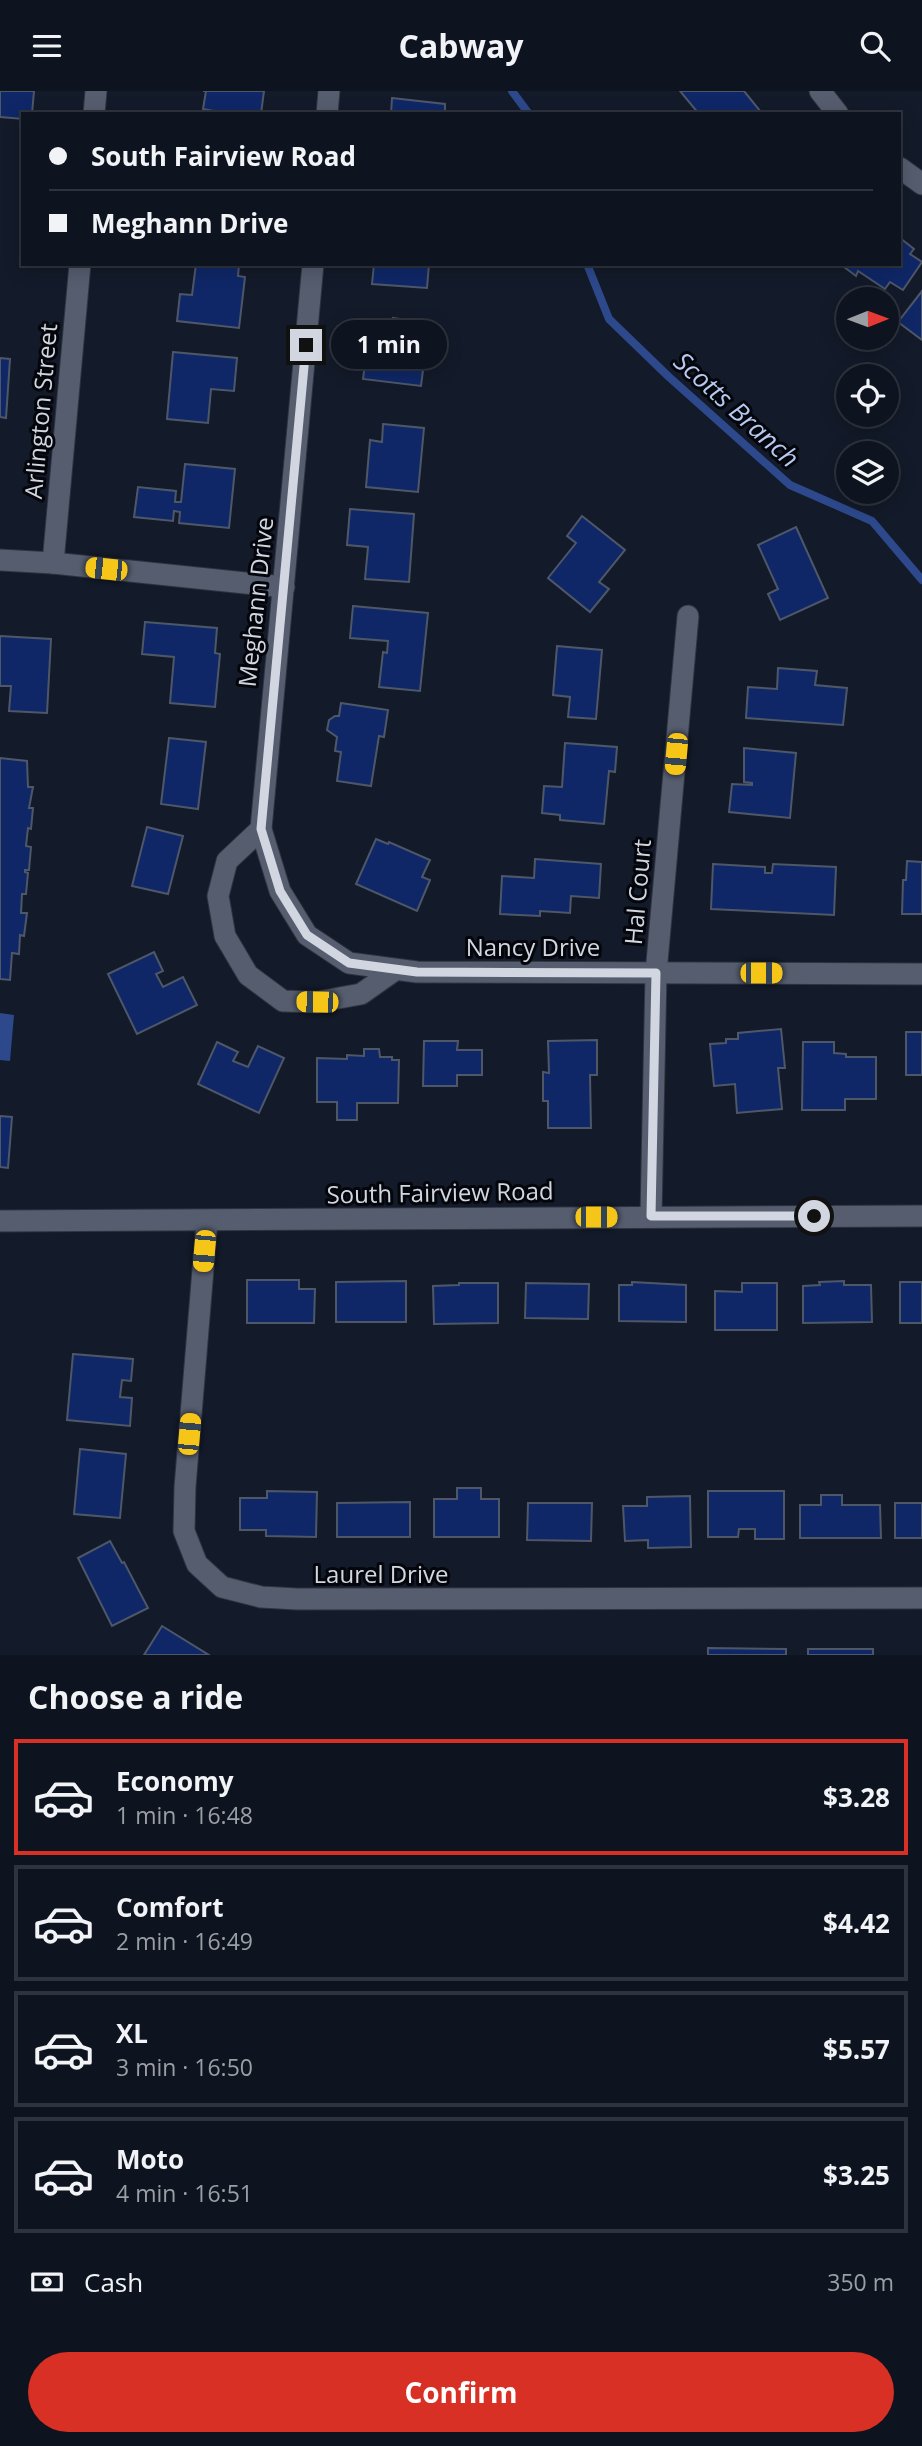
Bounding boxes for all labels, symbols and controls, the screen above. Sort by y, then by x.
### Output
text: Cabway [399,24,523,67]
icon: menu [28,27,66,65]
icon: search [856,27,894,65]
text: South Fairview Road [91,138,356,174]
text: Meghann Drive [91,205,288,241]
north arrow [836,287,900,350]
map controls [836,287,899,504]
callout: 1 min [330,321,446,369]
street label: Arlington Street [16,322,64,500]
text: 1 min [357,328,421,360]
route end [290,329,322,361]
water label: Scotts Branch [667,343,807,475]
button: locate [836,364,899,427]
button: layers [836,441,899,504]
street label: Meghann Drive [230,515,280,689]
car [85,556,128,582]
car [664,732,689,776]
street label: Hal Court [616,838,658,946]
street label: Nancy Drive [466,930,600,963]
car [741,963,783,984]
car [296,991,339,1013]
street label: South Fairview Road [326,1174,554,1210]
route start [798,1200,830,1232]
car [576,1207,618,1228]
car [192,1229,217,1273]
car [177,1412,202,1456]
street label: Laurel Drive [314,1557,448,1590]
text: Choose a ride [28,1675,243,1718]
text: Economy [116,1763,234,1799]
icon: car [32,1766,95,1829]
text: $3.28 [823,1779,890,1815]
text: 1 min · 16:48 [116,1799,253,1831]
text: Comfort [116,1889,223,1925]
icon: car [32,1892,95,1955]
text: $4.42 [823,1905,890,1941]
text: 2 min · 16:49 [116,1925,253,1957]
text: XL [116,2015,148,2051]
icon: car [32,2018,95,2081]
text: $5.57 [823,2031,890,2067]
text: 3 min · 16:50 [116,2051,253,2083]
text: Moto [116,2141,184,2177]
icon: car [32,2144,95,2207]
text: $3.25 [823,2157,890,2193]
text: 4 min · 16:51 [116,2177,253,2209]
icon: cash [28,2263,66,2301]
text: Cash [84,2264,143,2300]
text: 350 m [827,2266,894,2298]
button: Confirm [28,2352,894,2432]

